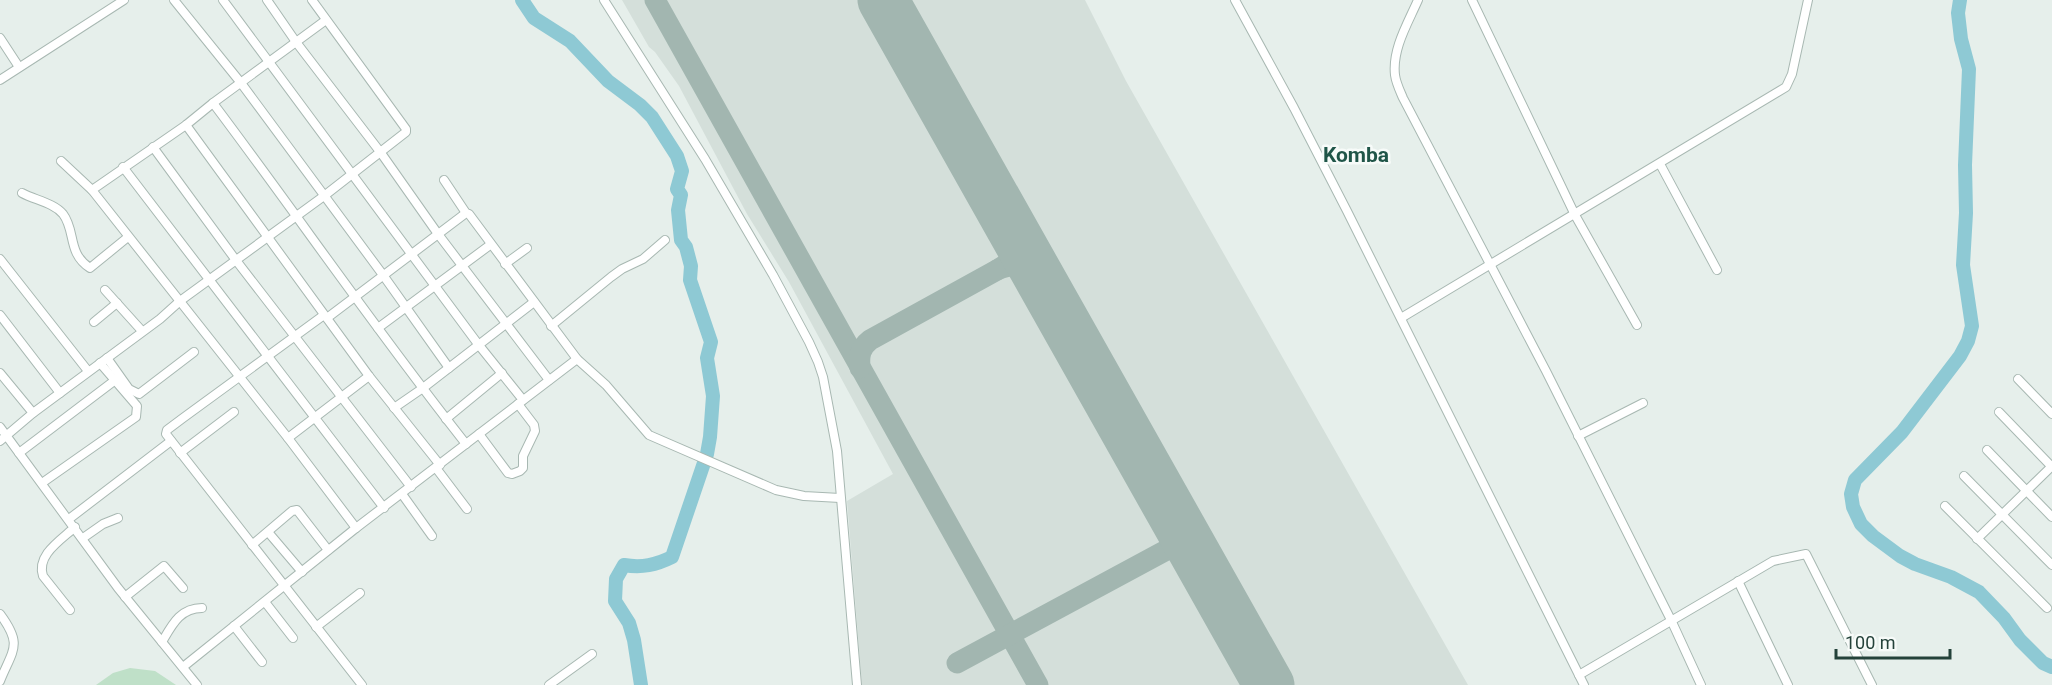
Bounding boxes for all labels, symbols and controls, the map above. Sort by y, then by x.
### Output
district label: Komba [1323,143,1389,167]
scale bar [1836,622,1950,660]
text: 100 m [1845,632,1896,653]

